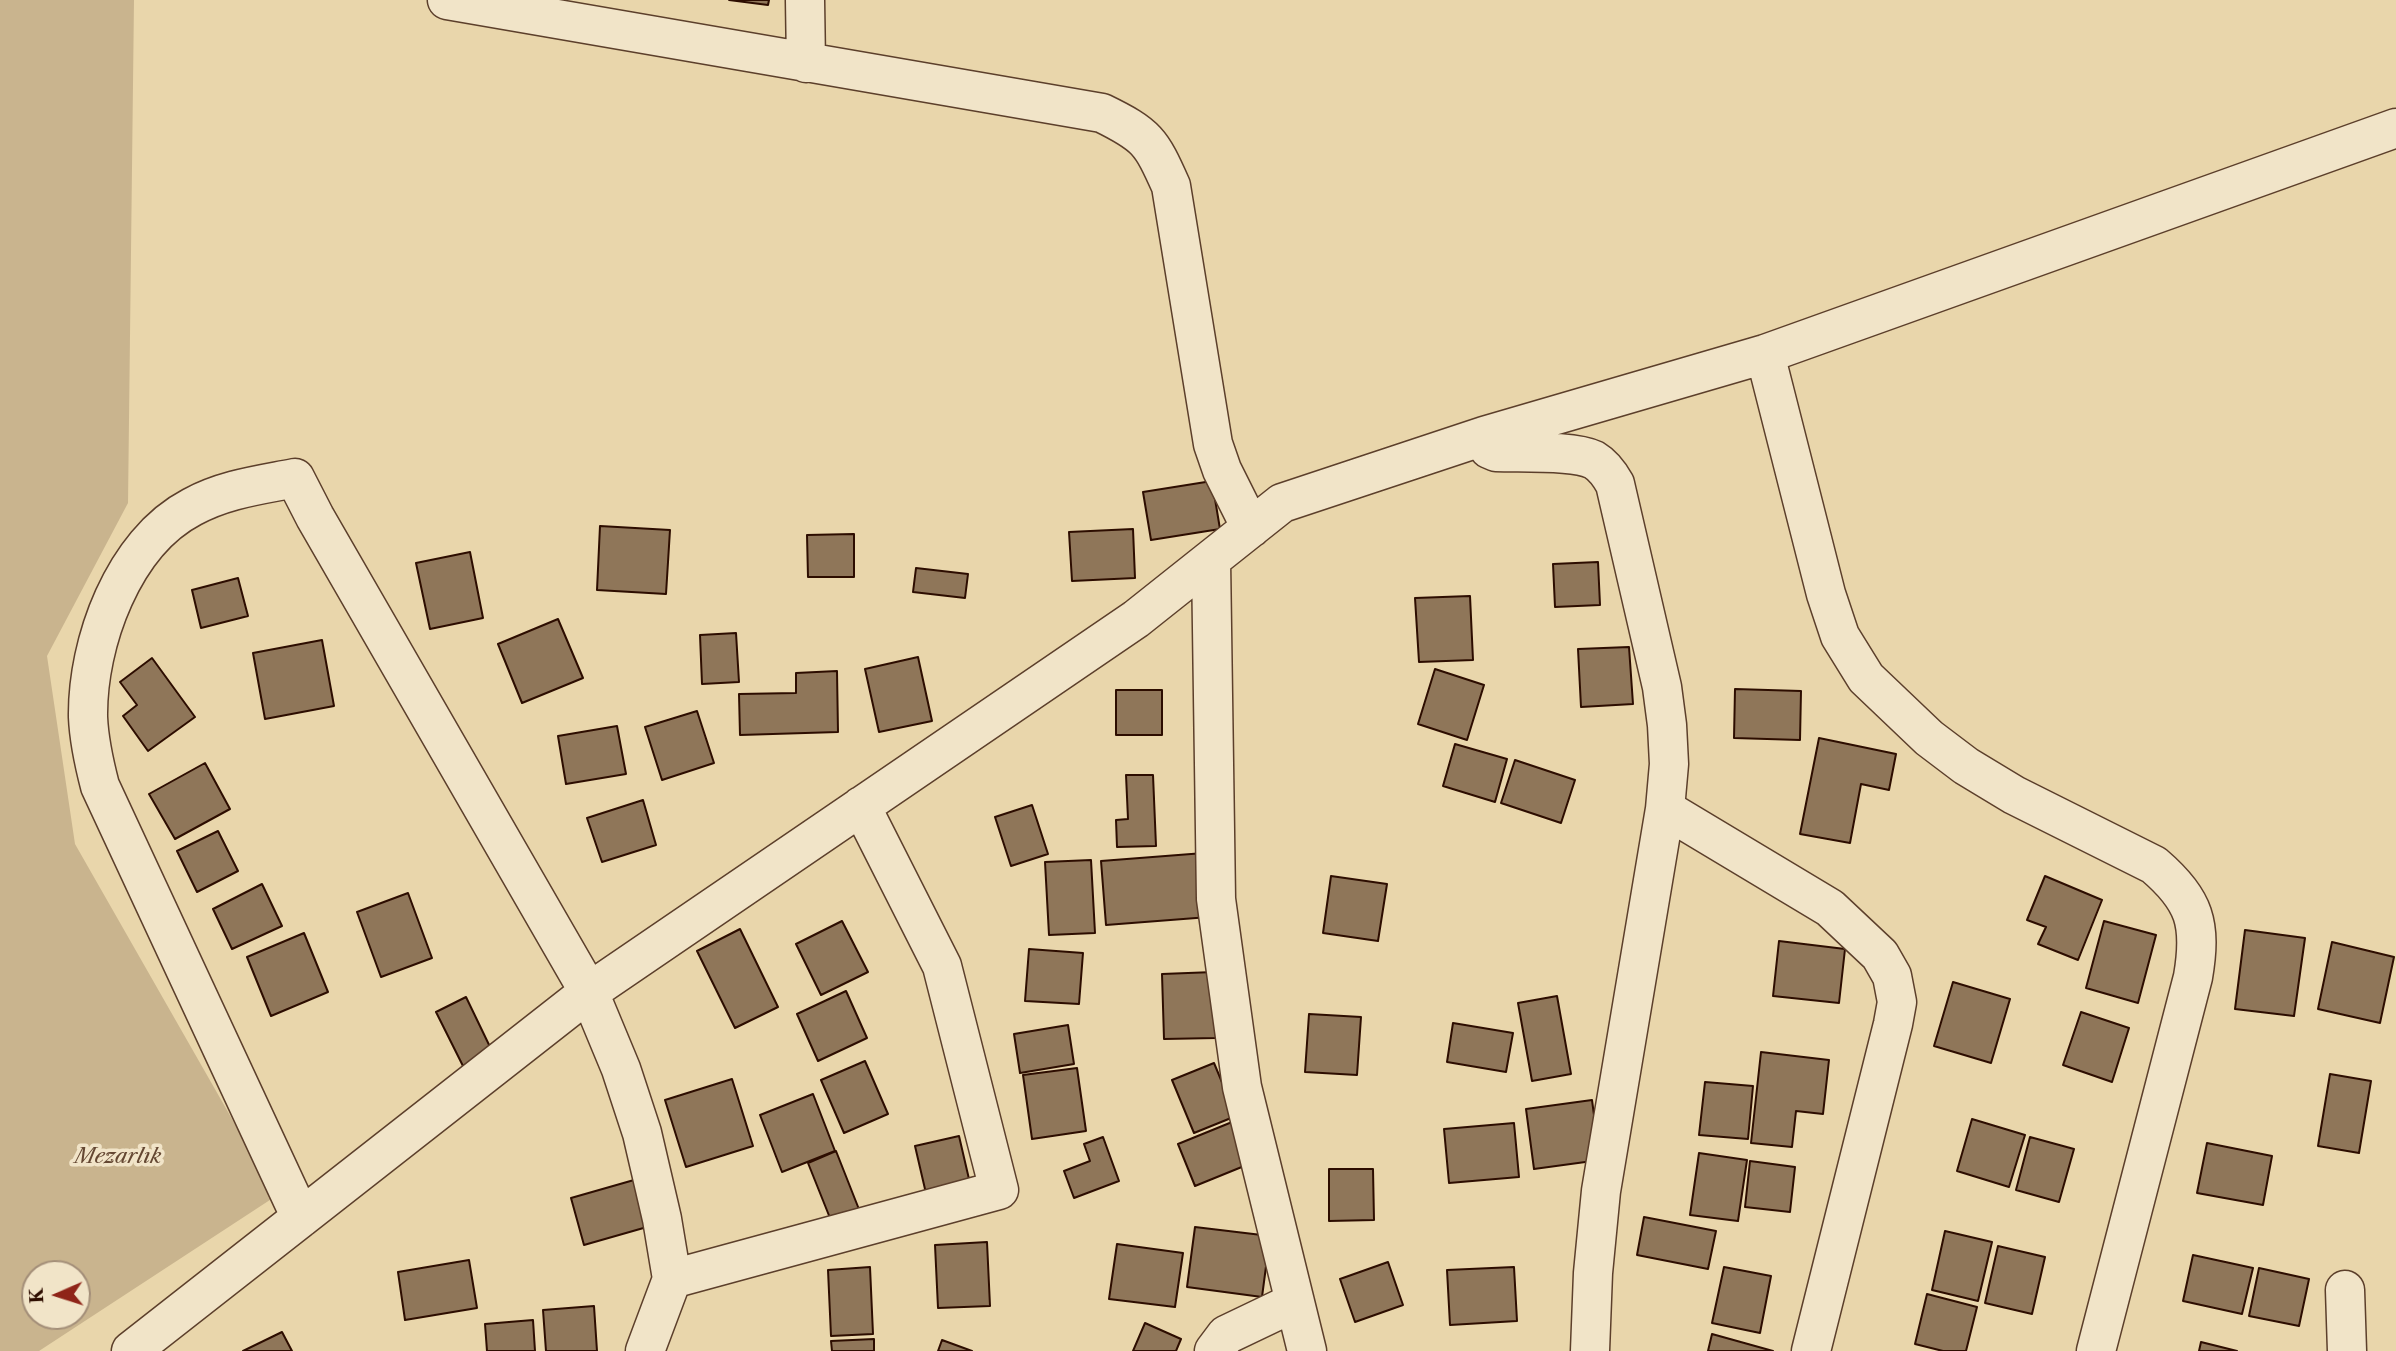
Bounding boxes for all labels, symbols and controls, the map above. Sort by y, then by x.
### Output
park label: Mezarlık [75,1144,161,1170]
north arrow [21,1260,91,1330]
text: K [25,1288,48,1304]

